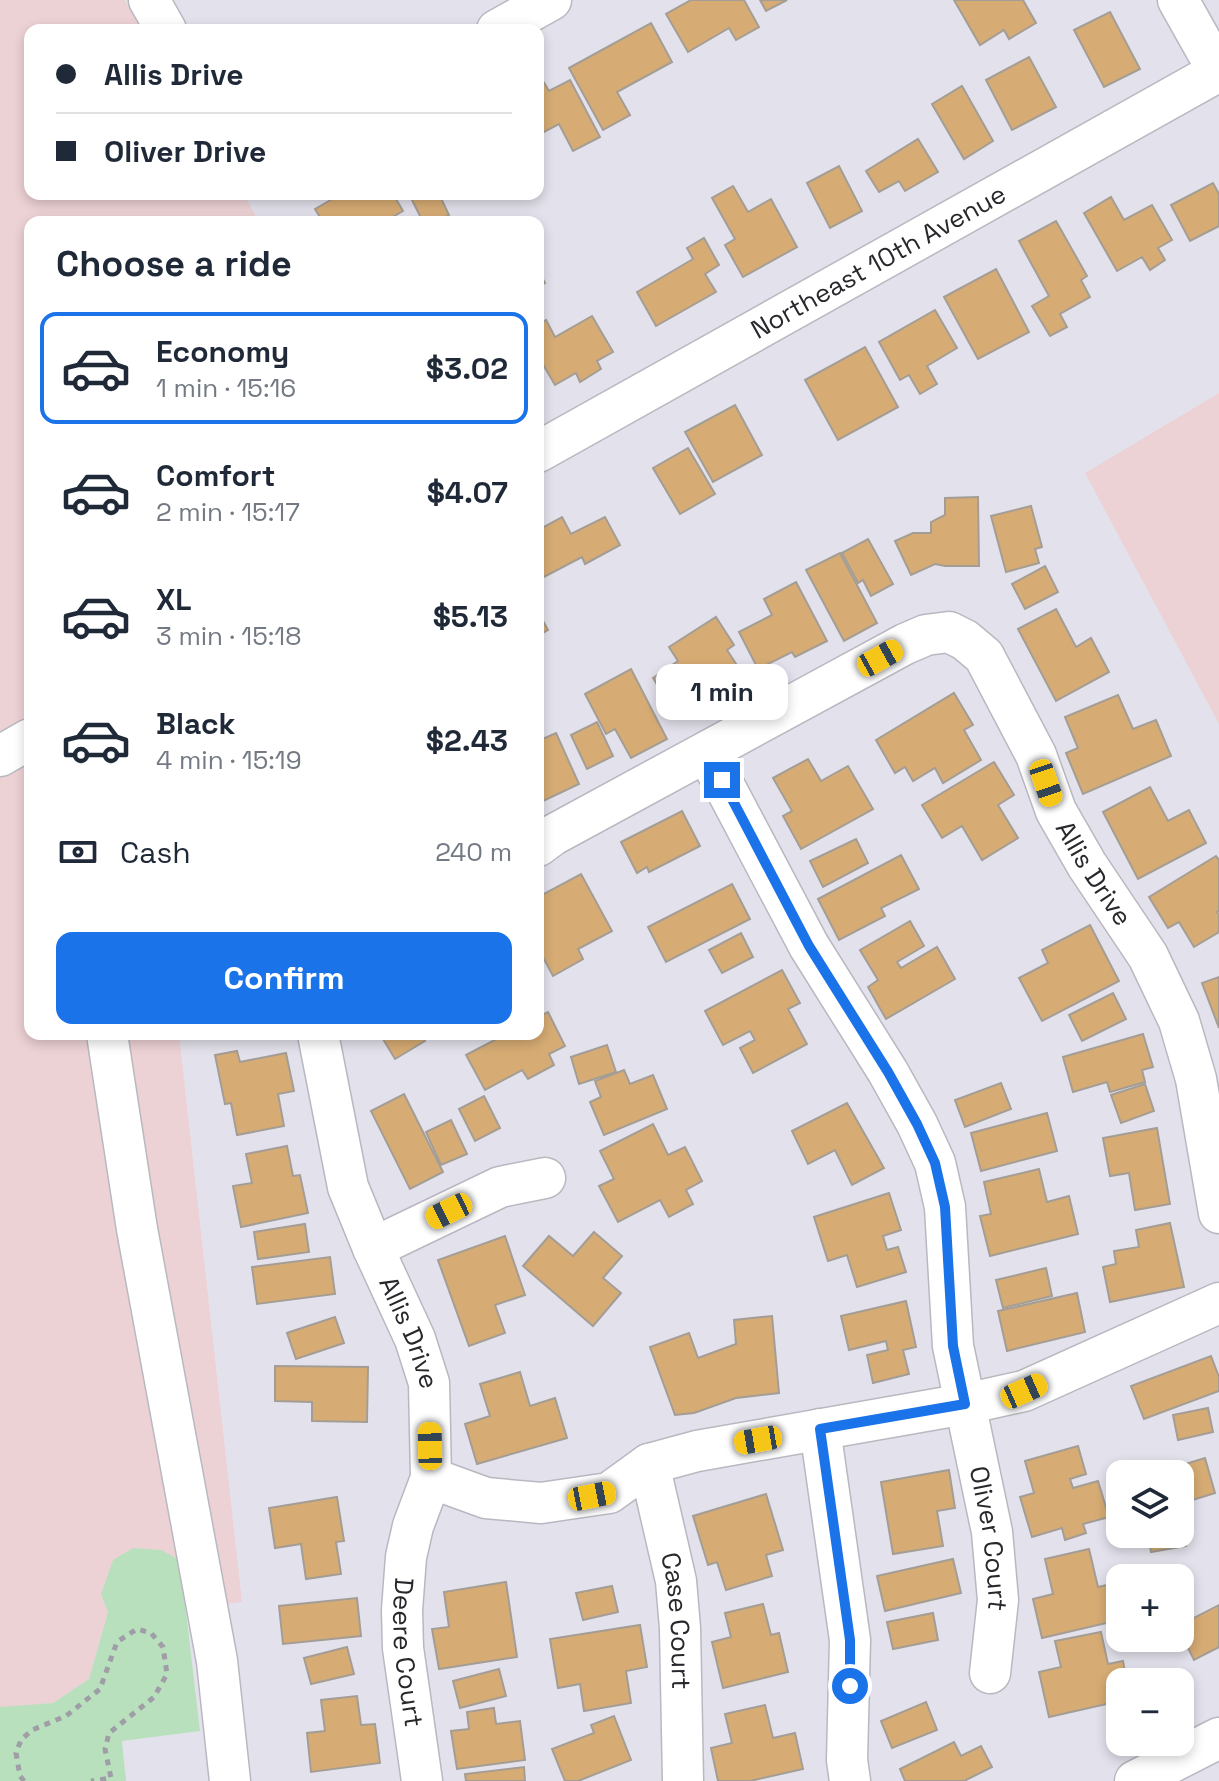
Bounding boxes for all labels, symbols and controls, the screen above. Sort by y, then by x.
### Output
text: Allis Drive [104,55,243,94]
text: Oliver Drive [104,132,266,171]
street label: Northeast 10th Avenue [745,177,1012,347]
text: Choose a ride [56,241,292,287]
icon: car [60,332,132,404]
text: Economy [156,332,289,371]
text: $3.02 [426,349,508,388]
text: 1 min · 15:16 [156,371,296,405]
icon: car [60,456,132,528]
text: Comfort [156,456,275,495]
text: $4.07 [427,473,508,512]
text: 2 min · 15:17 [156,495,300,529]
icon: car [60,580,132,652]
text: XL [156,580,192,619]
text: $5.13 [433,597,508,636]
text: 3 min · 15:18 [156,619,301,653]
car [853,636,907,680]
callout: 1 min [656,664,788,720]
text: 1 min [690,675,754,709]
icon: car [60,704,132,776]
text: Black [156,704,235,743]
text: $2.43 [426,721,508,760]
text: 4 min · 15:19 [156,743,302,777]
car [1027,756,1065,810]
route end [704,762,740,798]
street label: Allis Drive [1048,814,1140,932]
icon: cash [56,830,100,874]
text: Cash [120,833,191,872]
text: 240 m [435,835,512,869]
button: Confirm [56,932,512,1024]
car [422,1190,476,1232]
street label: Allis Drive [371,1271,447,1393]
car [997,1370,1051,1412]
car [418,1422,442,1470]
car [732,1424,784,1456]
map controls [1106,1460,1194,1756]
button: layers [1106,1460,1194,1548]
street label: Oliver Court [962,1463,1015,1613]
car [566,1480,618,1512]
street label: Case Court [653,1549,698,1690]
button: + [1106,1564,1194,1652]
street label: Deere Court [385,1576,431,1729]
route start [832,1668,868,1704]
button: − [1106,1668,1194,1756]

